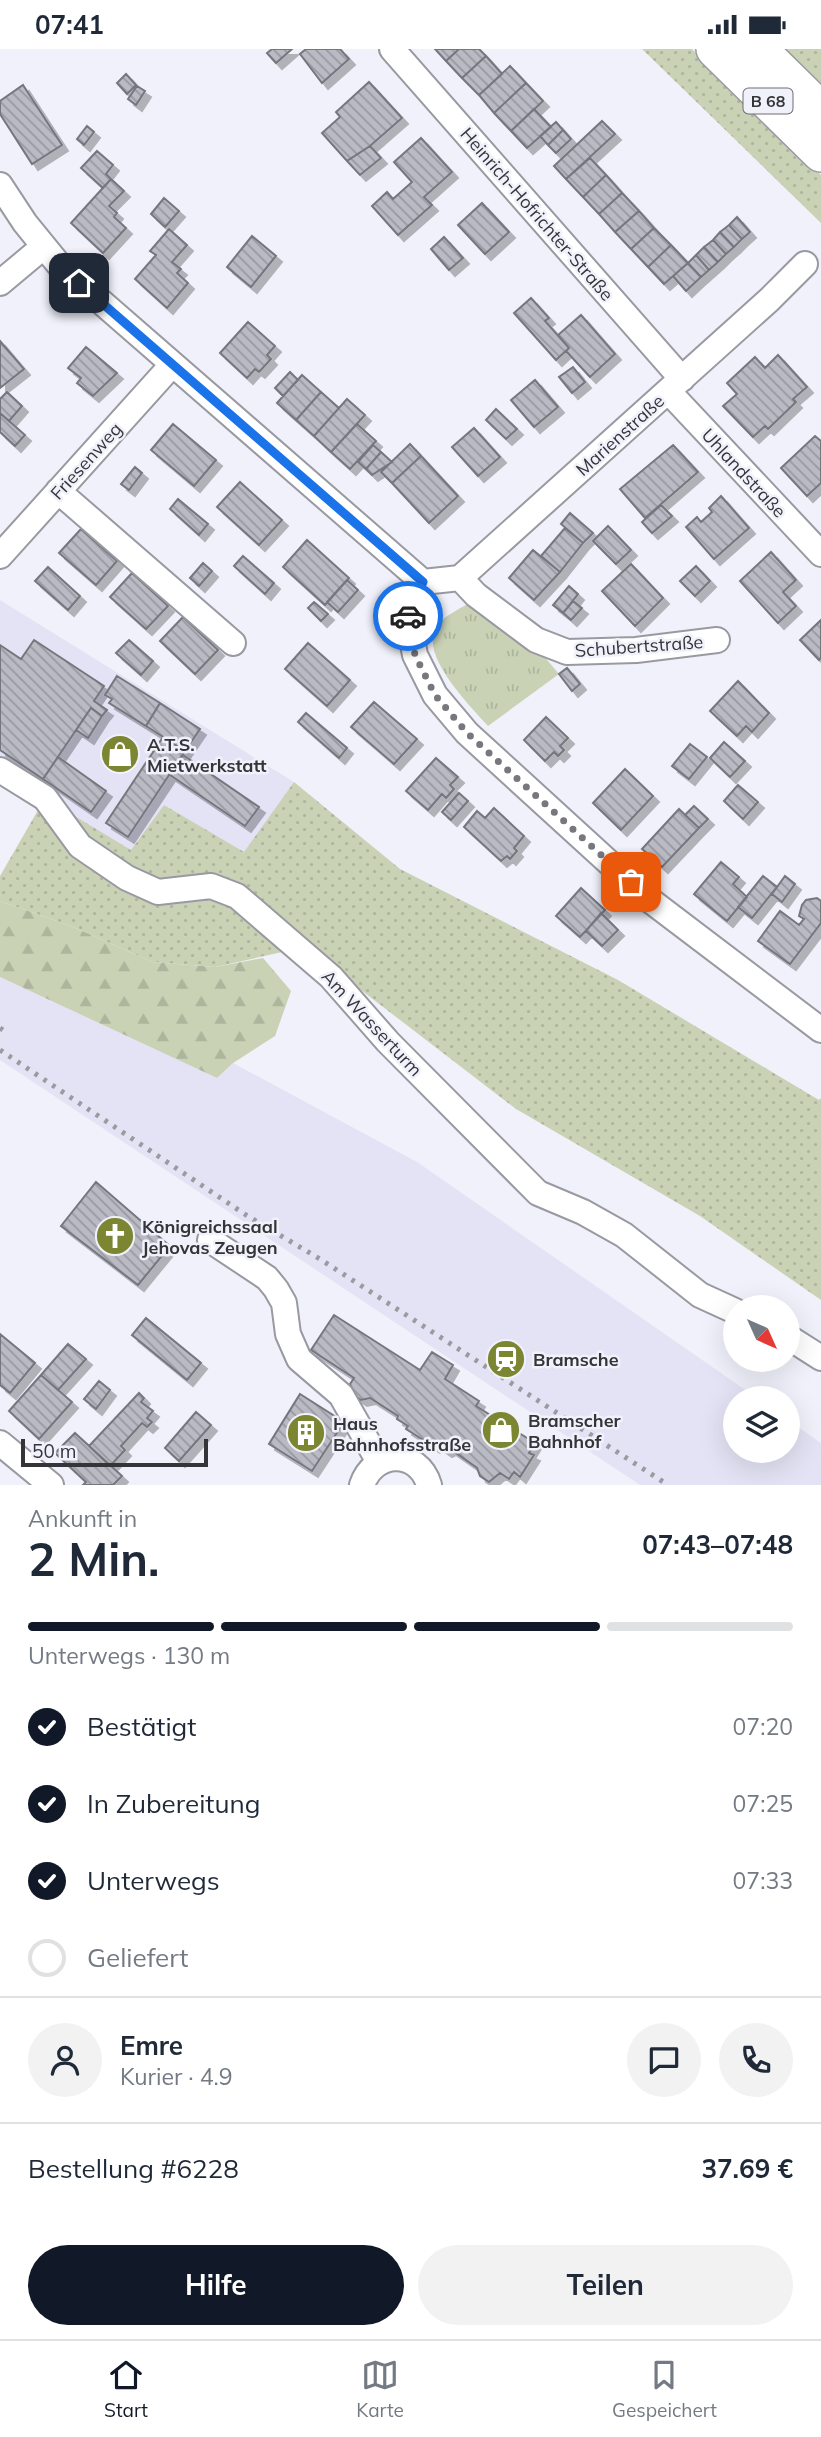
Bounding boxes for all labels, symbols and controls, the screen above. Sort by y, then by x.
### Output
text: 07:41 [35,8,104,41]
road number: B 68 [744,89,792,113]
street label: Heinrich-Hofrichter-Straße [455,123,619,305]
pin [49,253,109,313]
icon: home [60,264,98,302]
street label: Marienstraße [571,389,669,481]
street label: Friesenweg [45,418,127,504]
street label: Uhlandstraße [697,424,791,522]
courier [373,581,443,651]
icon: car [389,597,427,635]
street label: Schubertstraße [574,630,704,662]
shop icon: A.T.S. Mietwerkstatt [99,733,141,775]
place label: A.T.S. Mietwerkstatt [147,733,267,777]
pin [601,852,661,912]
icon: bag [612,863,650,901]
street label: Am Wasserturm [317,965,427,1081]
church icon: Königreichssaal Jehovas Zeugen [94,1215,136,1257]
place label: Königreichssaal Jehovas Zeugen [142,1215,278,1259]
north arrow [723,1295,800,1372]
map controls [723,1295,800,1463]
station icon: Bramsche [485,1338,527,1380]
place label: Bramsche [533,1348,619,1371]
button: layers [723,1386,800,1463]
shop icon: Bramscher Bahnhof [480,1409,522,1451]
place label: Bramscher Bahnhof [528,1409,622,1453]
building icon: Haus Bahnhofsstraße [285,1412,327,1454]
place label: Haus Bahnhofsstraße [333,1412,471,1456]
scale bar [21,1436,208,1468]
text: 50 m [32,1439,76,1463]
text: Ankunft in [28,1504,137,1533]
text: 07:43–07:48 [642,1528,793,1561]
text: 2 Min. [28,1530,159,1588]
text: Unterwegs · 130 m [28,1641,230,1670]
icon: check [28,1708,66,1746]
text: Bestätigt [87,1710,196,1743]
text: 07:20 [733,1712,793,1741]
icon: check [28,1785,66,1823]
text: In Zubereitung [87,1787,260,1820]
text: 07:25 [733,1789,793,1818]
icon: check [28,1862,66,1900]
text: Unterwegs [87,1864,220,1897]
text: 07:33 [733,1866,793,1895]
text: Geliefert [87,1941,188,1974]
button: person [28,2023,102,2097]
button: chat [627,2023,701,2097]
button: phone [719,2023,793,2097]
text: Emre [120,2029,183,2062]
text: Kurier · 4.9 [120,2062,232,2091]
text: Bestellung #6228 [28,2152,239,2185]
text: 37.69 € [701,2152,793,2185]
button: Hilfe [28,2245,404,2325]
button: Teilen [418,2245,793,2325]
tab: Start [104,2356,148,2422]
tab: Karte [356,2356,404,2422]
tab: Gespeichert [612,2356,717,2422]

